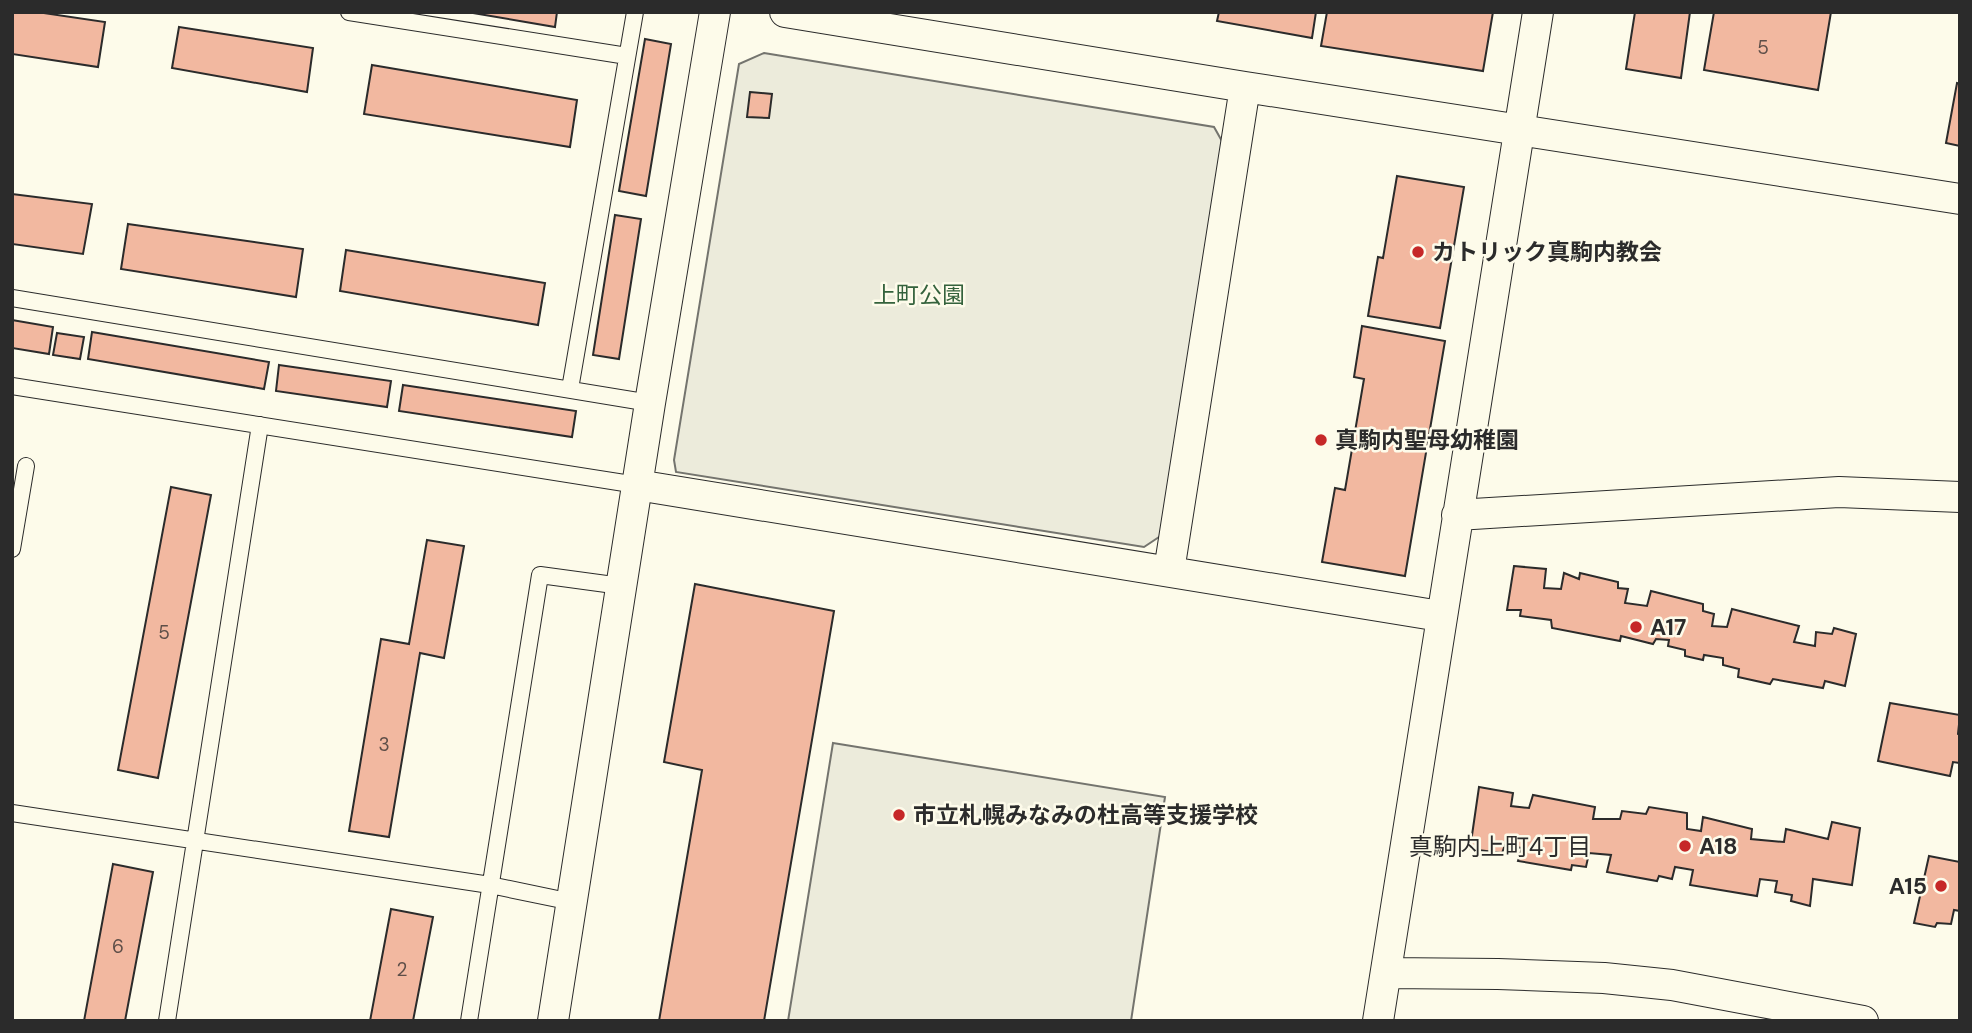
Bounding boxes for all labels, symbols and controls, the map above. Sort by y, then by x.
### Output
house number: 5 [1757,35,1769,60]
place label: カトリック真駒内教会 [1432,237,1662,267]
marker: カトリック真駒内教会 [1410,244,1426,260]
park label: 上町公園 [873,280,965,310]
place label: 真駒内聖母幼稚園 [1335,425,1519,455]
marker: 真駒内聖母幼稚園 [1313,432,1329,448]
place label: A17 [1650,612,1686,642]
marker: A17 [1628,619,1644,635]
house number: 5 [158,620,170,645]
house number: 3 [378,732,390,757]
place label: 市立札幌みなみの杜高等支援学校 [913,800,1258,830]
marker: 市立札幌みなみの杜高等支援学校 [891,807,907,823]
district label: 真駒内上町4丁目 [1409,831,1591,862]
place label: A18 [1699,831,1738,861]
marker: A18 [1677,838,1693,854]
place label: A15 [1889,871,1927,901]
marker: A15 [1933,878,1949,894]
house number: 6 [112,934,124,959]
house number: 2 [397,957,408,982]

